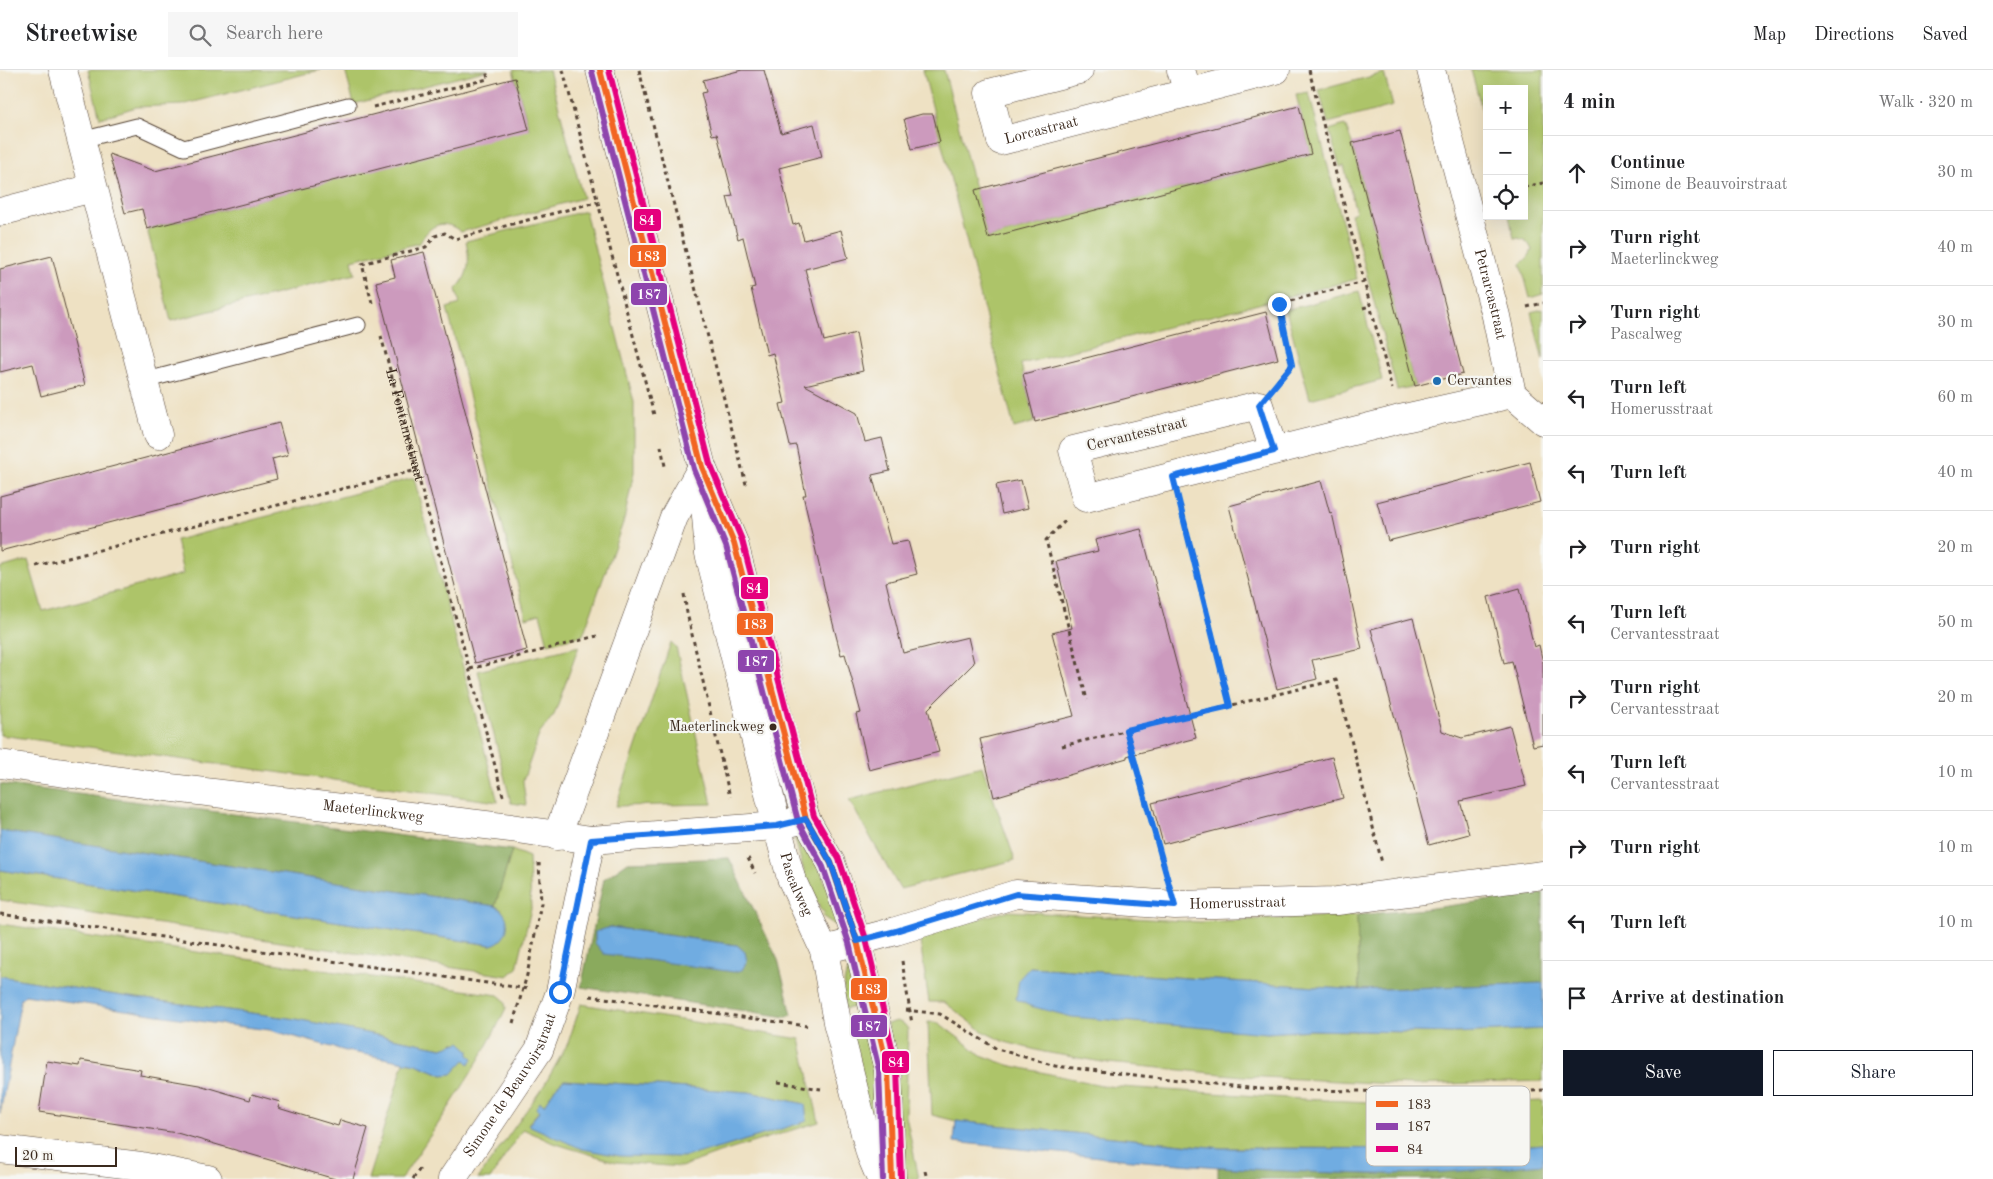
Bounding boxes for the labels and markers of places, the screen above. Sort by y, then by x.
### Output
place label: Cervantes [1447,374,1512,389]
marker: Cervantes [1431,375,1443,387]
place label: Maeterlinckweg [669,720,764,734]
marker: Maeterlinckweg [768,722,778,732]

